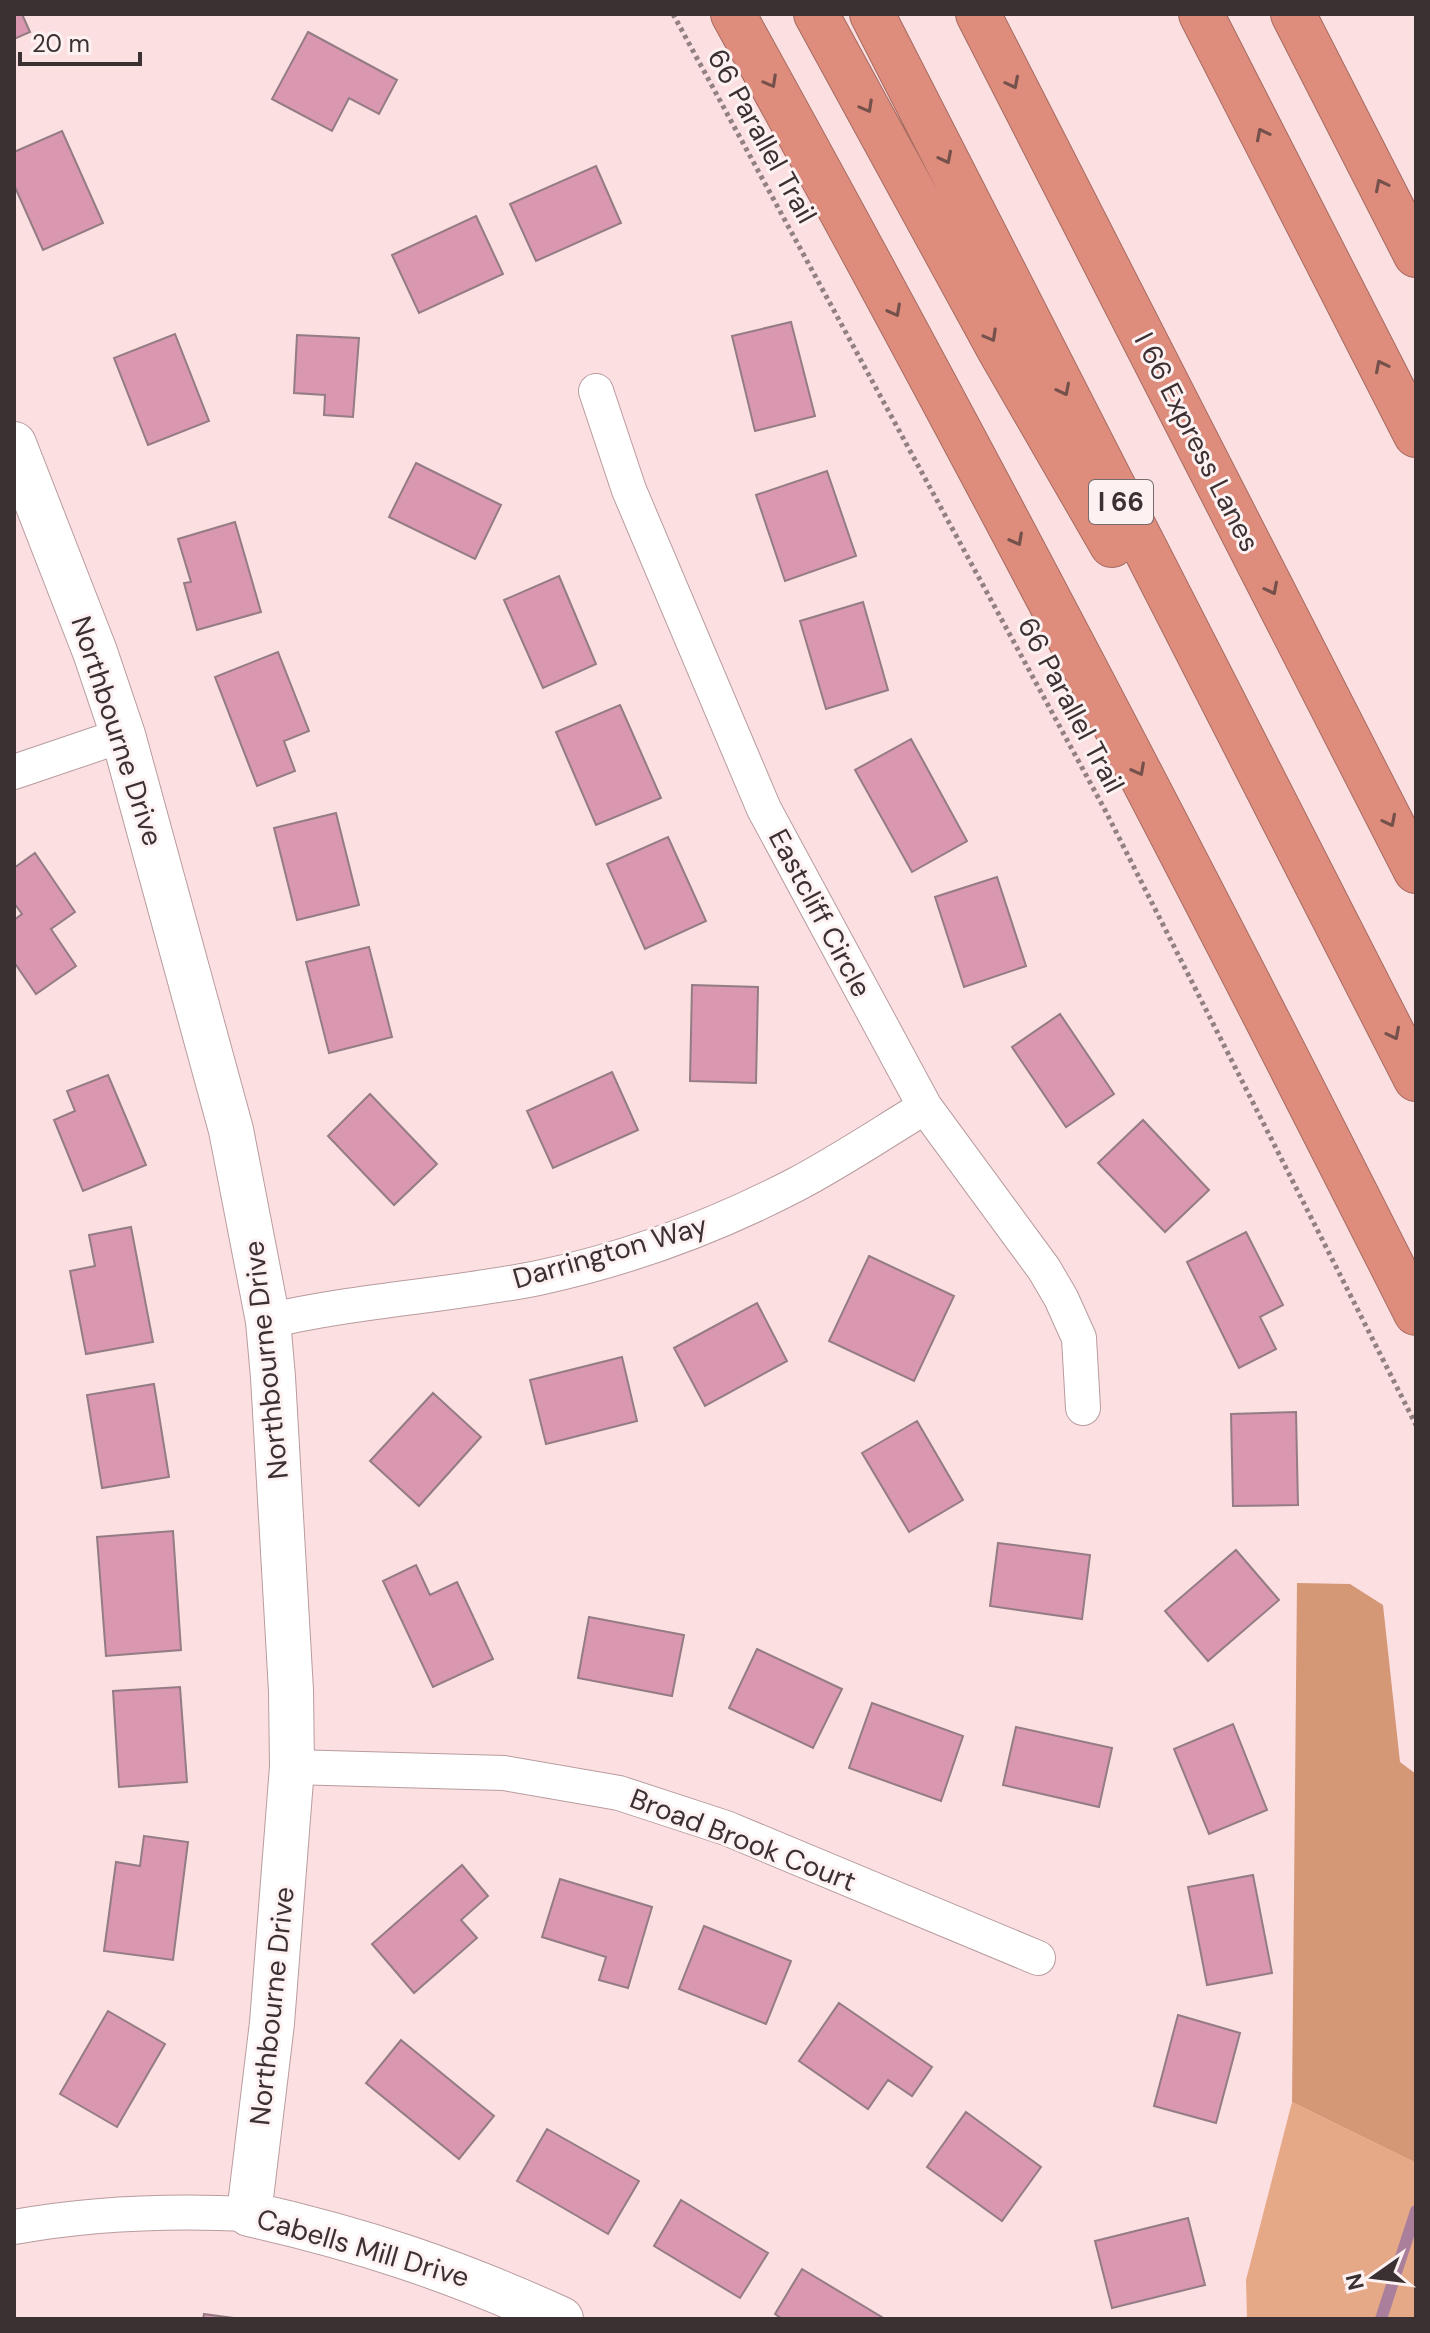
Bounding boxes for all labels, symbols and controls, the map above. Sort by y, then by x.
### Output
scale bar [20,16,140,66]
text: 20 m [32,28,90,59]
street label: 66 Parallel Trail [699,42,825,230]
one-way arrow [761,73,777,88]
one-way arrow [1003,75,1019,90]
one-way arrow [857,98,873,113]
one-way arrow [1257,128,1272,142]
one-way arrow [936,150,951,165]
one-way arrow [1375,179,1390,194]
one-way arrow [886,302,901,317]
street label: I 66 Express Lanes [1126,326,1268,558]
one-way arrow [981,327,997,341]
one-way arrow [1375,359,1390,374]
one-way arrow [1054,381,1070,396]
road number: I 66 [1089,480,1153,524]
one-way arrow [1008,532,1023,547]
one-way arrow [1262,581,1277,596]
street label: Northbourne Drive [62,611,172,851]
street label: 66 Parallel Trail [1009,611,1133,799]
one-way arrow [1129,762,1144,777]
one-way arrow [1381,812,1396,827]
street label: Eastcliff Circle [760,822,880,1004]
one-way arrow [1384,1026,1399,1041]
street label: Darrington Way [509,1207,711,1297]
street label: Northbourne Drive [235,1239,297,1481]
street label: Broad Brook Court [625,1780,861,1900]
street label: Northbourne Drive [241,1885,303,2127]
street label: Cabells Mill Drive [253,2200,473,2296]
north arrow [1334,2237,1414,2317]
text: N [1339,2270,1371,2293]

